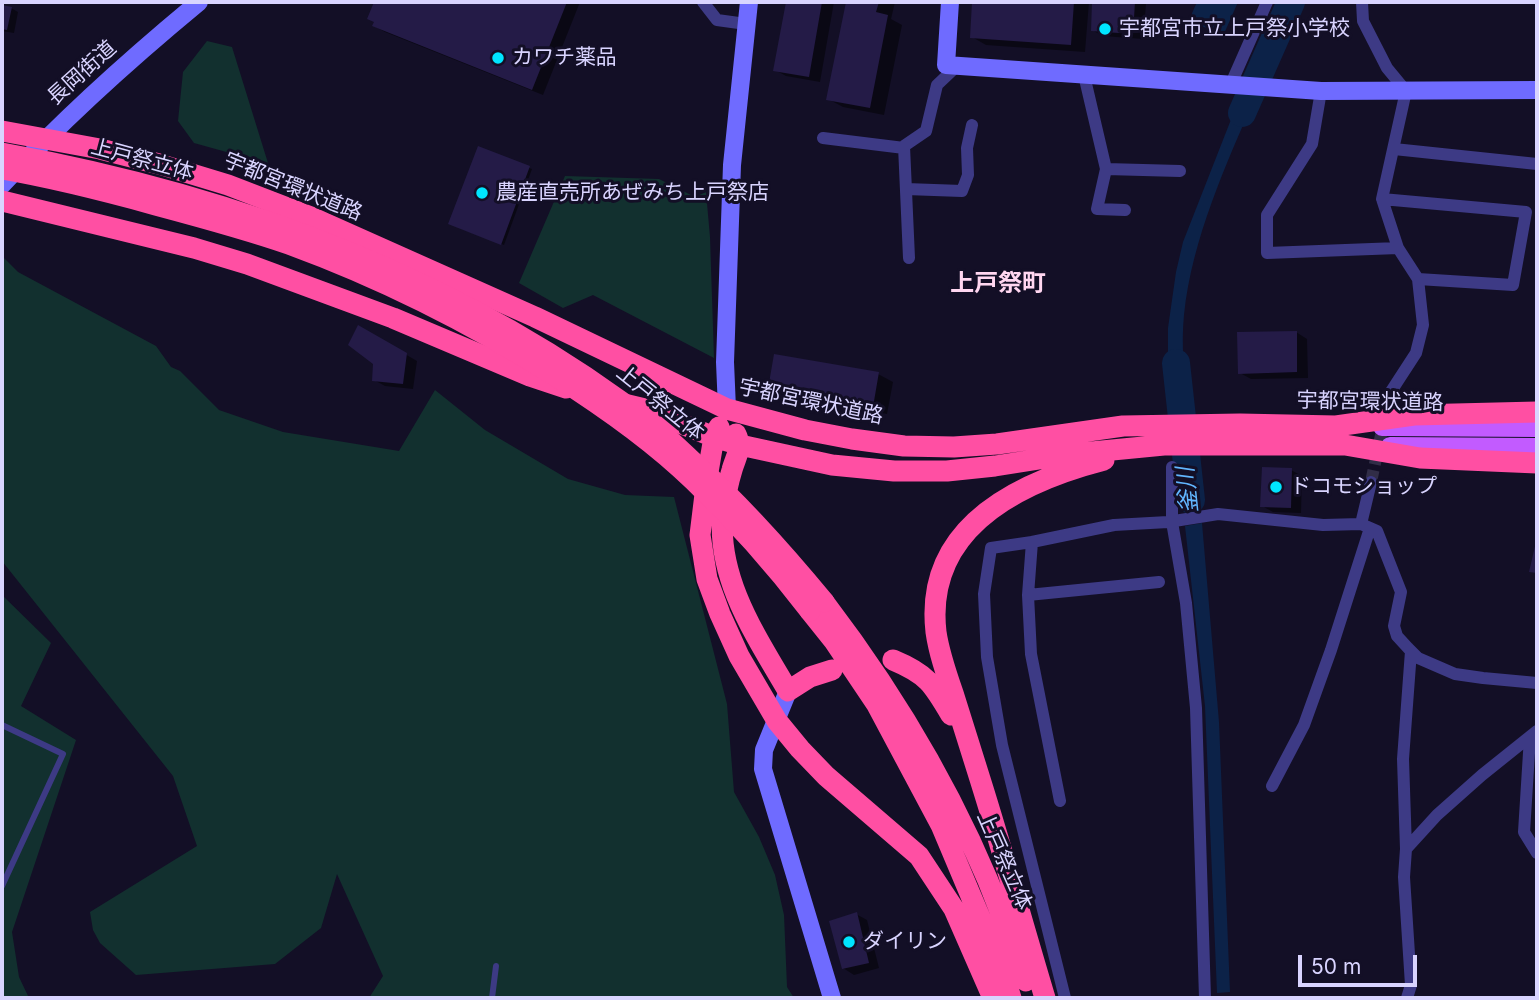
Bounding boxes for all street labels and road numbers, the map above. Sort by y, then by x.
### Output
street label: 長岡街道 [42,36,122,110]
street label: 上戸祭立体 [88,134,196,186]
street label: 宇都宮環状道路 [220,148,366,226]
street label: 上戸祭立体 [611,360,709,446]
street label: 宇都宮環状道路 [736,374,886,430]
street label: 宇都宮環状道路 [1296,388,1444,416]
street label: 上戸祭立体 [971,808,1037,914]

